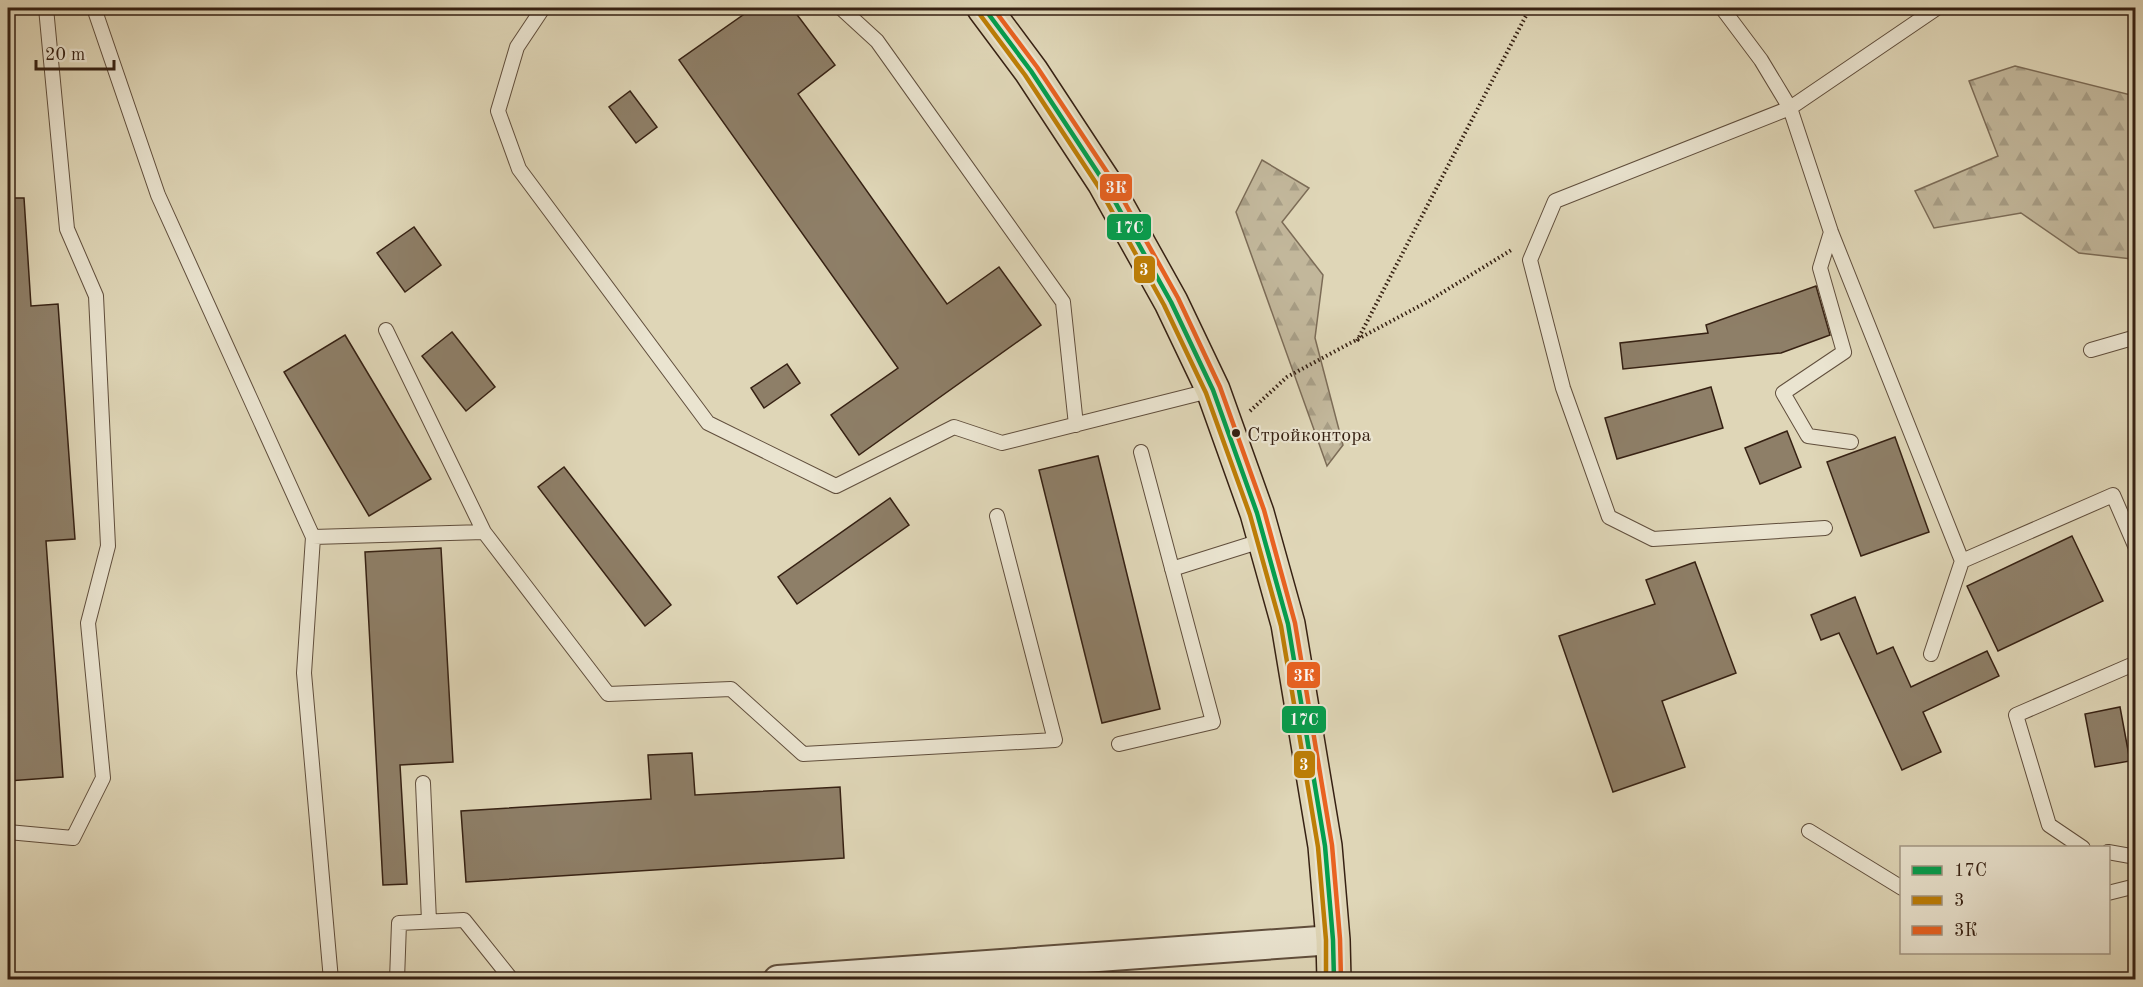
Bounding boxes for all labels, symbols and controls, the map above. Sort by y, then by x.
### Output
scale bar [36,33,114,71]
text: 20 m [45,46,85,64]
line badge: 3К [1099,173,1133,202]
text: 3К [1105,181,1127,197]
line badge: 17С [1106,213,1152,241]
text: 17С [1114,221,1144,237]
line badge: 3 [1133,255,1156,284]
text: 3 [1139,263,1149,279]
place label: Стройконтора [1247,426,1372,446]
marker: Стройконтора [1230,427,1242,439]
line badge: 3К [1286,661,1321,689]
text: 3К [1293,669,1315,685]
line badge: 17С [1281,705,1327,734]
text: 17С [1289,713,1319,729]
line badge: 3 [1293,750,1316,779]
text: 3 [1299,758,1309,774]
legend [1900,846,2110,954]
text: 17С [1954,862,1987,880]
text: 3 [1954,892,1964,910]
text: 3К [1954,922,1978,940]

